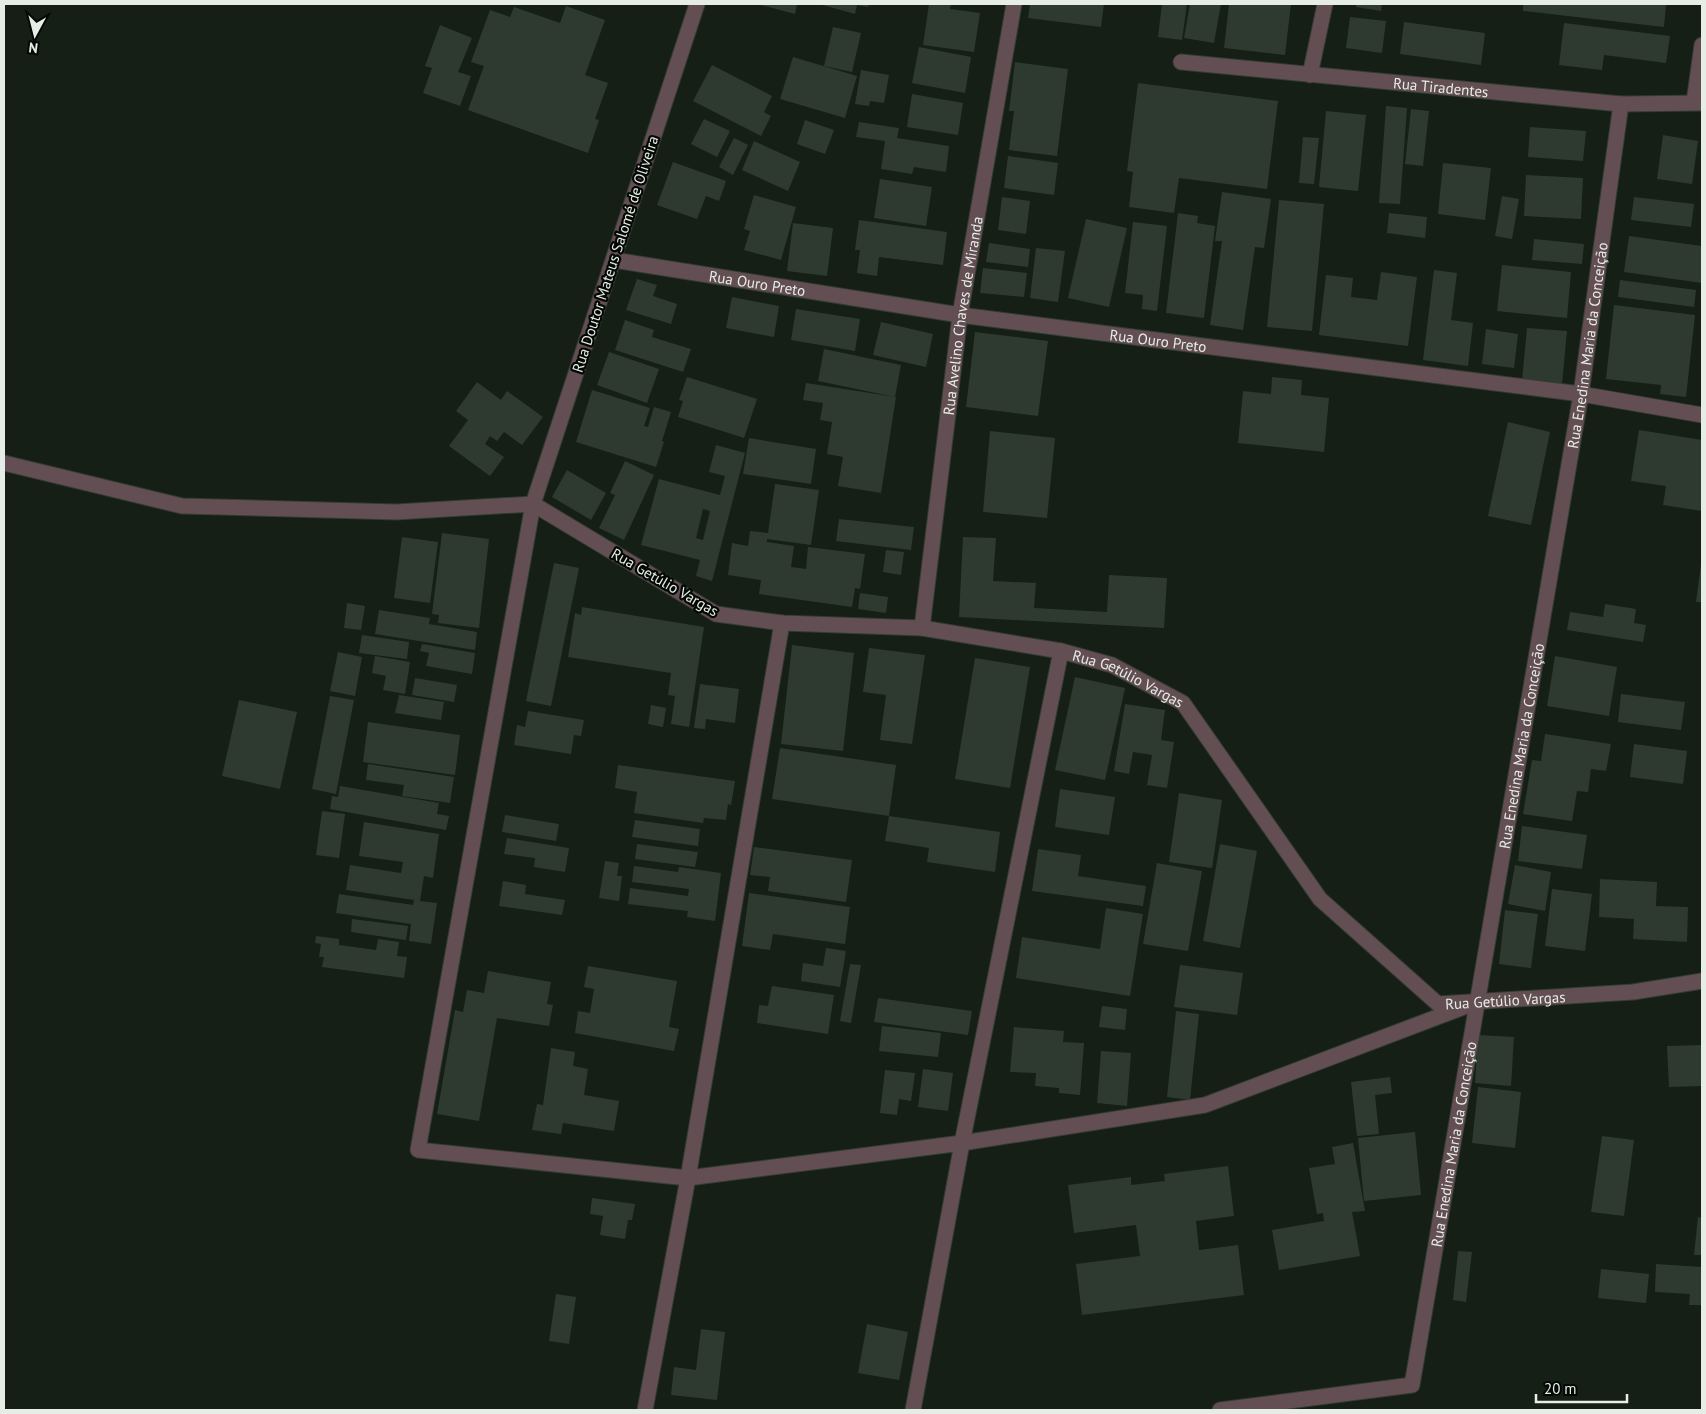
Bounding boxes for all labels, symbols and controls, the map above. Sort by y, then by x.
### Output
north arrow [10,10,60,60]
text: N [28,38,39,57]
street label: Rua Tiradentes [1392,73,1489,101]
street label: Rua Doutor Mateus Salomé de Oliveira [568,133,662,375]
street label: Rua Avelino Chaves de Miranda [938,215,986,416]
street label: Rua Enedina Maria da Conceição [1562,241,1611,450]
street label: Rua Ouro Preto [708,266,807,300]
street label: Rua Ouro Preto [1109,325,1208,356]
street label: Rua Getúlio Vargas [608,544,722,620]
street label: Rua Enedina Maria da Conceição [1494,642,1548,850]
street label: Rua Getúlio Vargas [1071,645,1187,711]
street label: Rua Getúlio Vargas [1445,987,1566,1013]
street label: Rua Enedina Maria da Conceição [1426,1040,1480,1248]
scale bar [1536,1372,1627,1404]
text: 20 m [1544,1379,1577,1398]

